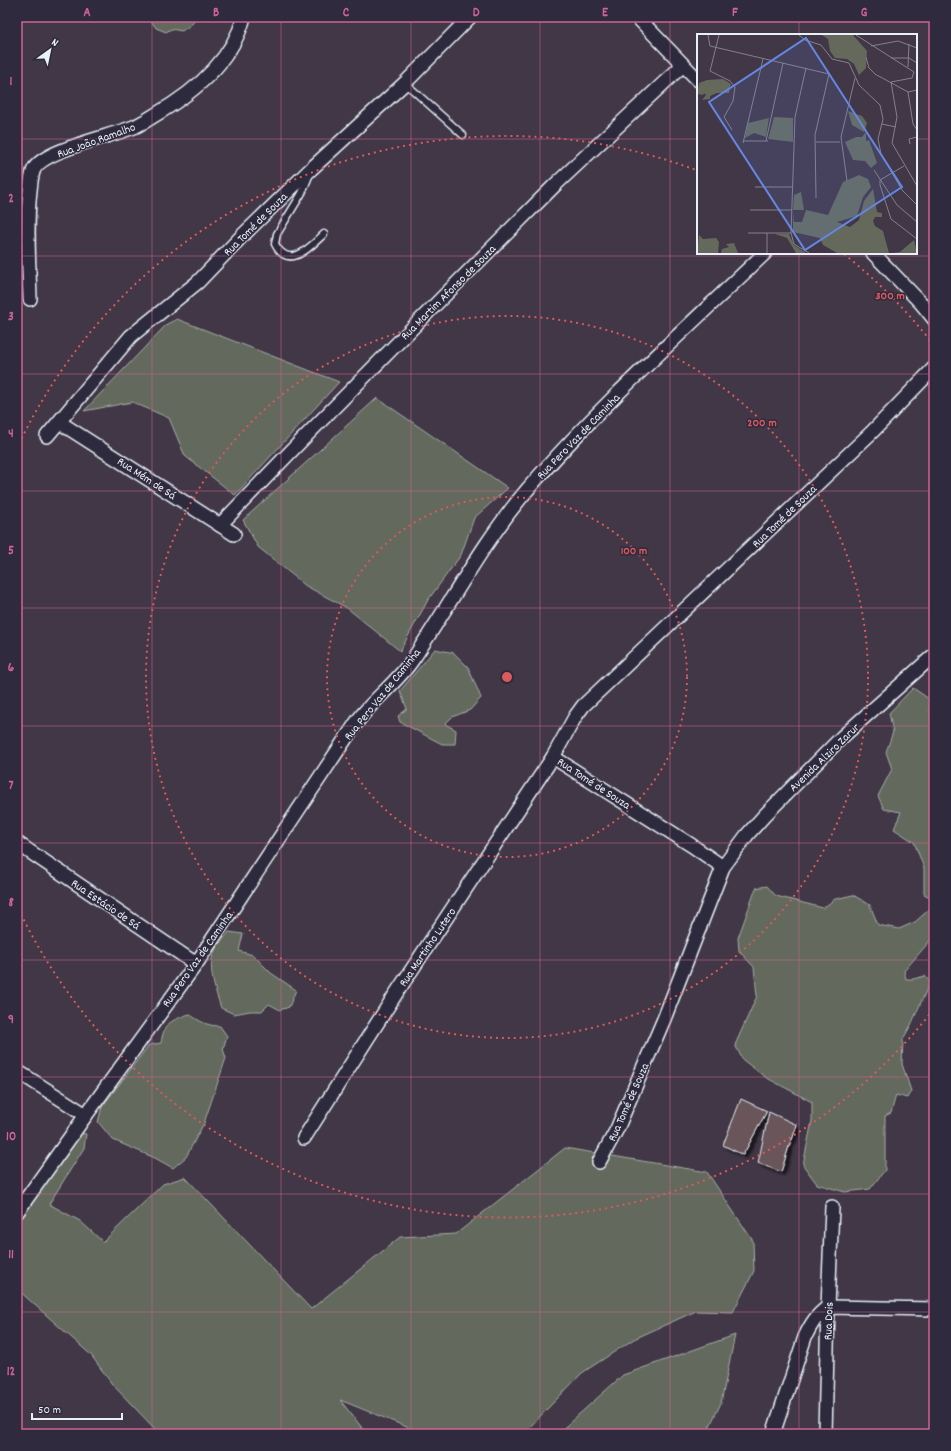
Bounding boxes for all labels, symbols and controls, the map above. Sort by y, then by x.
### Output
text: A [83,4,91,23]
text: B [213,4,219,23]
text: C [343,4,350,23]
text: D [473,4,480,23]
text: E [602,4,609,23]
text: F [732,4,738,23]
text: G [861,4,868,23]
north arrow [30,30,70,70]
inset map [697,34,917,254]
text: N [48,35,61,52]
text: 1 [10,73,13,92]
street label: Rua João Ramalho [55,119,138,163]
street label: Rua Tomé de Souza [220,189,292,261]
text: 2 [8,190,14,209]
street label: Rua Martim Afonso de Souza [398,241,501,345]
text: 300 m [875,288,905,305]
text: 3 [8,308,14,327]
street label: Rua Pero Vaz de Caminha [533,390,625,484]
text: 200 m [747,415,777,432]
text: 4 [8,425,14,444]
street label: Rua Mém de Sá [113,454,179,505]
street label: Rua Tomé de Souza [749,481,822,552]
text: 5 [8,542,14,561]
text: 100 m [621,543,647,560]
street label: Rua Pero Vaz de Caminha [341,645,426,744]
text: 6 [8,659,15,678]
centre of rings [500,670,514,684]
street label: Avenida Alziro Zarur [786,720,865,796]
street label: Rua Tomé de Souza [553,754,633,815]
text: 7 [9,777,14,796]
street label: Rua Estácio de Sá [67,876,143,935]
text: 8 [8,894,14,913]
street label: Rua Martinho Lutero [396,905,461,991]
street label: Rua Pero Vaz de Caminha [159,908,238,1011]
text: 9 [8,1011,14,1030]
street label: Rua Tomé de Souza [604,1060,654,1145]
text: 10 [6,1128,16,1147]
text: 11 [8,1246,14,1265]
street label: Rua Dois [820,1302,839,1340]
text: 12 [7,1363,16,1382]
scale bar [32,1395,122,1421]
text: 50 m [38,1402,61,1419]

